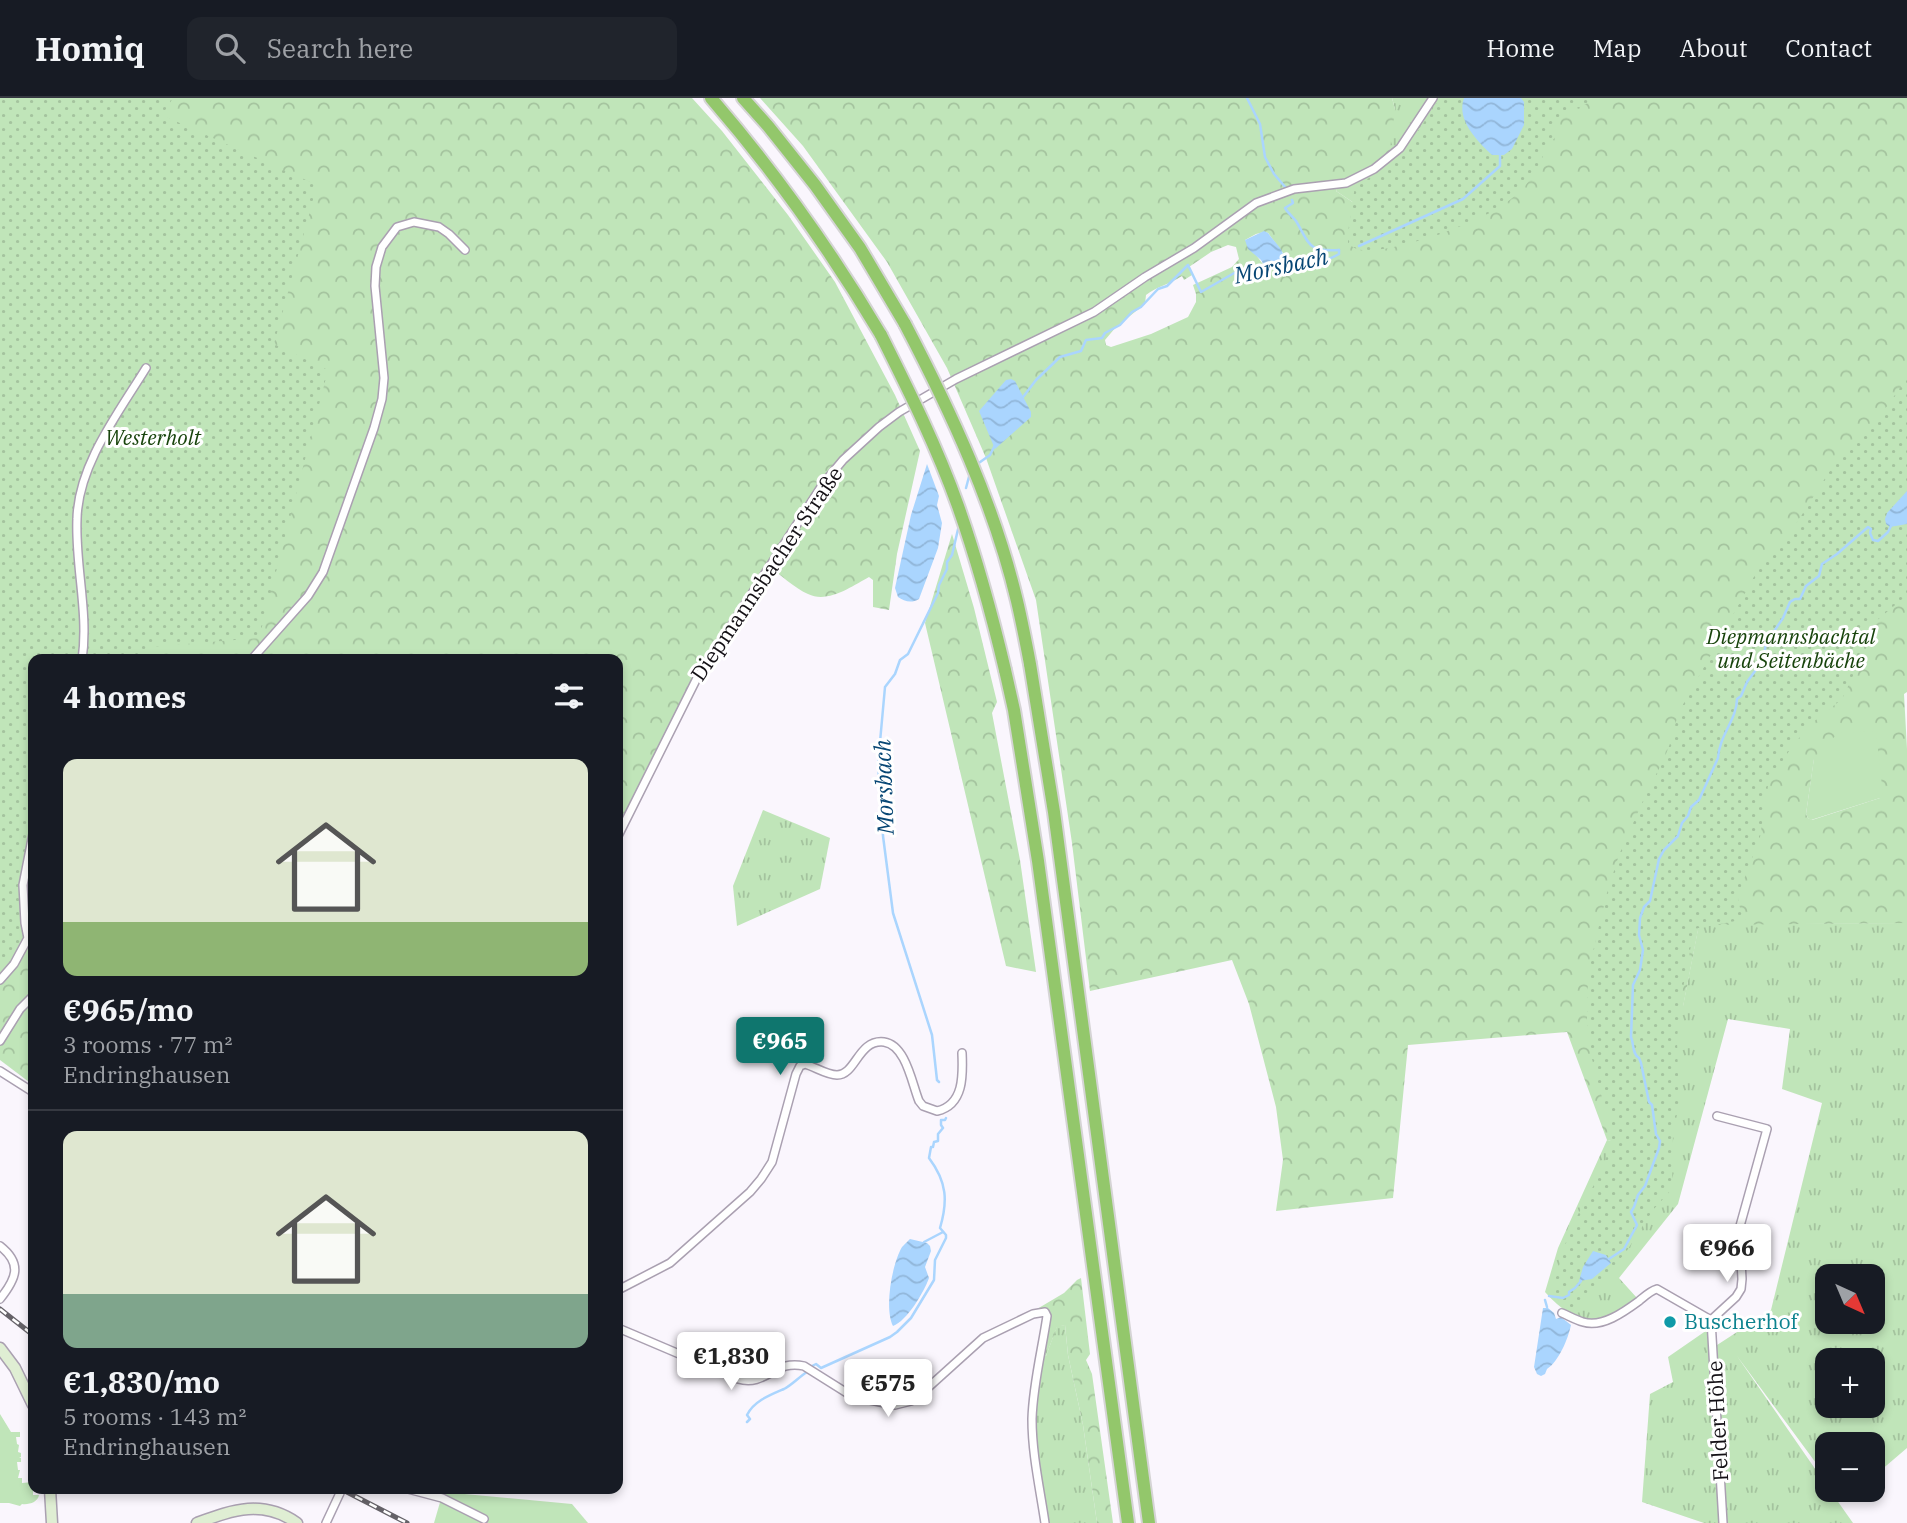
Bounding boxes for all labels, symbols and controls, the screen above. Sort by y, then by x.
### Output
search box [187,17,677,80]
text: Homiq [35,27,145,70]
icon: search [211,29,249,67]
text: Search here [267,31,413,65]
text: Home [1487,32,1555,64]
text: Map [1593,32,1641,64]
text: About [1679,32,1747,64]
text: Contact [1785,32,1872,64]
water label: Morsbach [1230,240,1331,290]
park label: Westerholt [105,423,202,451]
street label: Diepmannsbacher Straße [684,461,849,686]
park label: Diepmannsbachtal und Seitenbäche [1705,622,1877,674]
text: 4 homes [63,677,186,716]
icon: filters [550,677,588,715]
water label: Morsbach [866,739,900,836]
icon: home [263,804,389,930]
text: €965/mo [63,990,194,1029]
pin: €965 [739,1018,821,1077]
text: €965 [752,1025,808,1055]
text: 3 rooms · 77 m² [63,1029,233,1059]
text: Endringhausen [63,1059,230,1089]
icon: home [263,1176,389,1302]
pin: €966 [1686,1224,1768,1284]
text: €966 [1699,1232,1755,1262]
north arrow [1815,1264,1885,1334]
map controls [1815,1264,1885,1502]
place label: Buscherhof [1684,1307,1799,1335]
marker: Buscherhof [1662,1314,1678,1330]
pin: €1,830 [674,1332,788,1392]
text: €1,830 [693,1340,769,1370]
button: + [1815,1348,1885,1418]
pin: €575 [847,1360,929,1419]
street label: Felder Höhe [1700,1360,1734,1482]
text: €1,830/mo [63,1362,220,1401]
text: €575 [860,1367,916,1397]
text: 5 rooms · 143 m² [63,1401,246,1431]
text: Endringhausen [63,1431,230,1461]
button: − [1815,1432,1885,1502]

